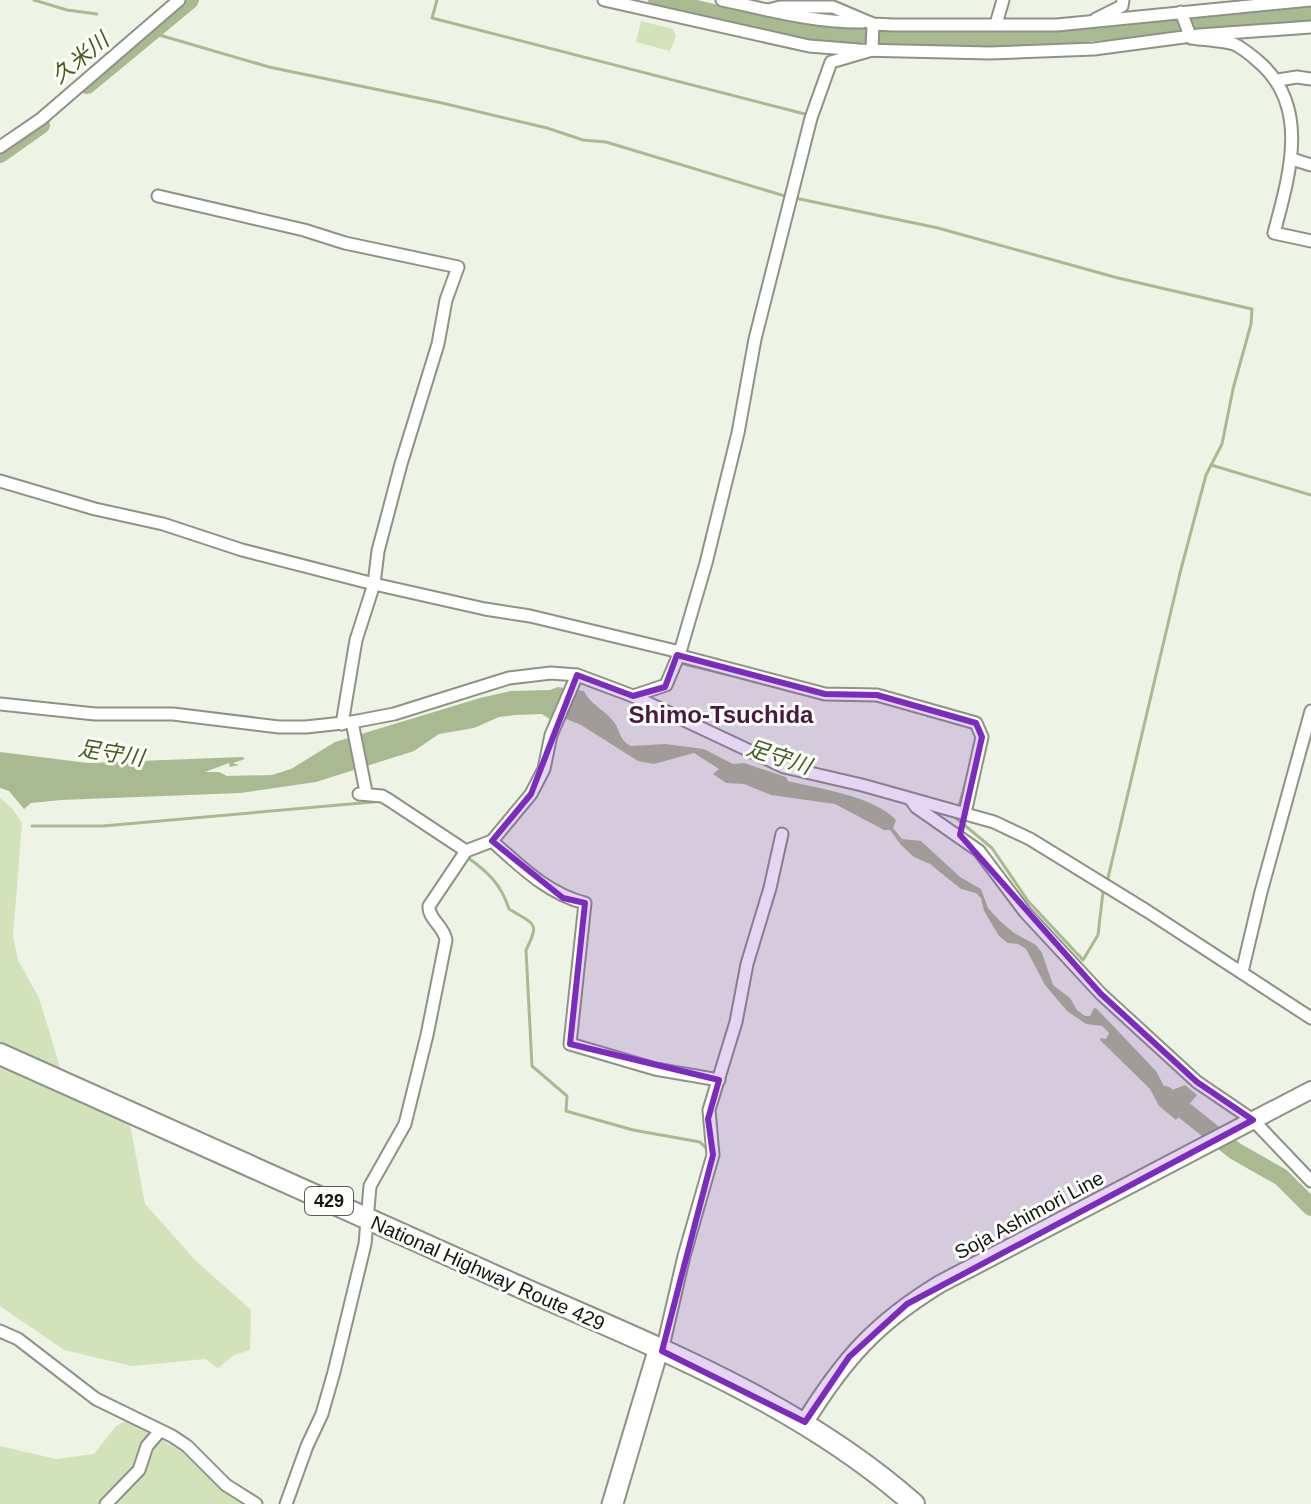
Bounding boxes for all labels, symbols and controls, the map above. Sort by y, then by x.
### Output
water label: 久米川 [46,26,115,88]
district label: Shimo-Tsuchida [629,701,814,728]
water label: 足守川 [76,735,148,771]
water label: 足守川 [744,735,816,780]
street label: Soja Ashimori Line [951,1166,1107,1264]
road number: 429 [305,1187,353,1215]
street label: National Highway Route 429 [368,1211,608,1335]

